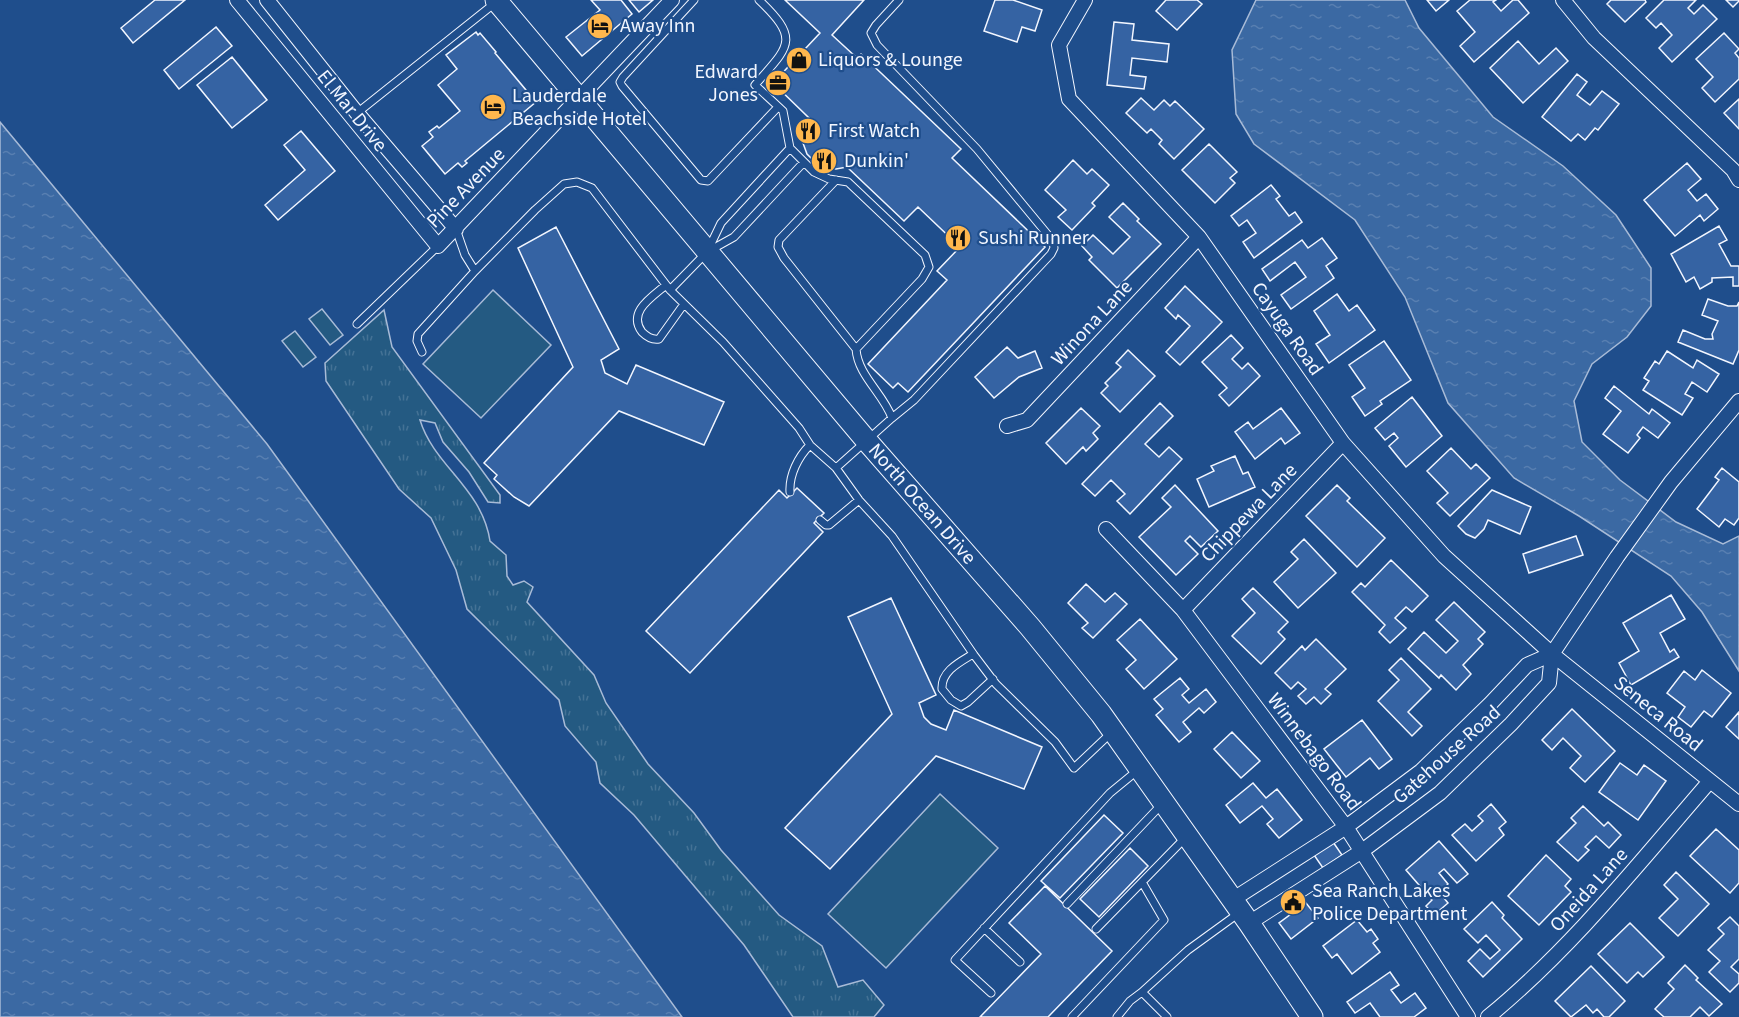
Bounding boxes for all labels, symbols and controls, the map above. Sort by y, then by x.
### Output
hotel icon: Away Inn [585,11,615,41]
place label: Away Inn [620,12,696,40]
shop icon: Liquors & Lounge [784,45,814,75]
place label: Liquors & Lounge [818,46,963,74]
place label: Edward Jones [694,58,758,109]
street label: El Mar Drive [310,64,394,158]
office icon: Edward Jones [763,68,793,98]
place label: Lauderdale Beachside Hotel [512,82,647,133]
hotel icon: Lauderdale Beachside Hotel [478,92,508,122]
restaurant icon: First Watch [793,116,823,146]
place label: First Watch [828,117,920,145]
street label: Pine Avenue [420,141,512,235]
restaurant icon: Dunkin' [809,146,839,176]
place label: Dunkin' [844,147,909,175]
restaurant icon: Sushi Runner [943,223,973,253]
place label: Sushi Runner [978,224,1089,252]
street label: Winona Lane [1045,274,1139,372]
street label: Cayuga Road [1244,277,1330,381]
street label: North Ocean Drive [861,437,983,571]
street label: Chippewa Lane [1194,457,1304,569]
street label: Seneca Road [1607,669,1709,759]
street label: Winnebago Road [1260,687,1368,817]
street label: Gatehouse Road [1387,699,1507,811]
street label: Oneida Lane [1543,842,1635,938]
place label: Sea Ranch Lakes Police Department [1312,877,1468,928]
public building icon: Sea Ranch Lakes Police Department [1278,887,1308,917]

